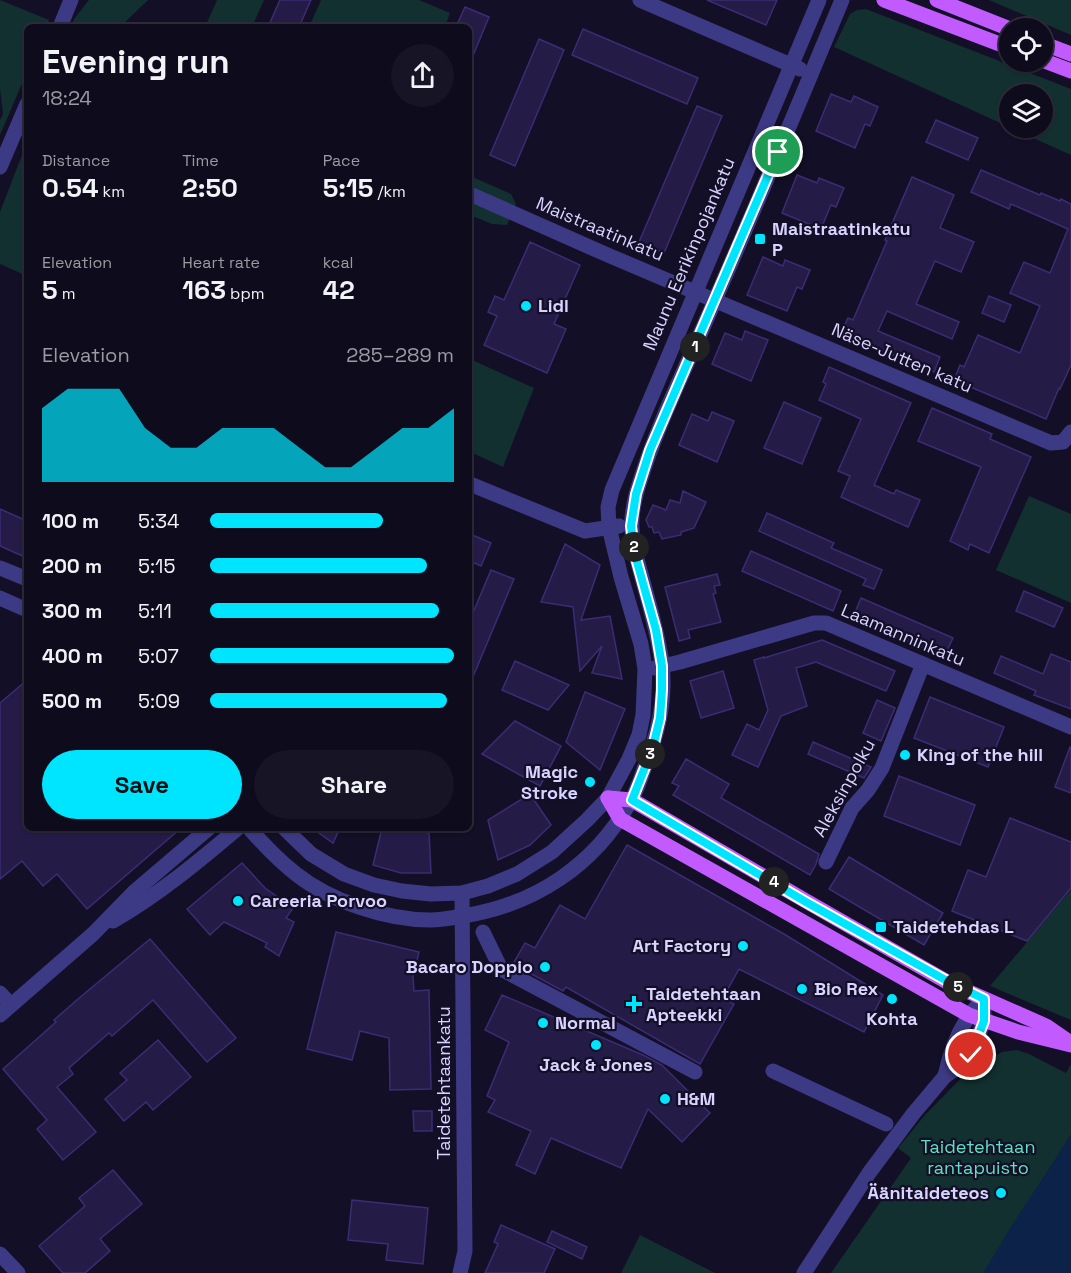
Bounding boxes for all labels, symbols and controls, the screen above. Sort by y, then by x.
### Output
map controls [999,18,1053,138]
button: locate [999,18,1053,72]
text: Evening run [42,41,230,83]
button: share [391,44,454,107]
button: layers [999,84,1053,138]
text: 18:24 [42,85,92,111]
pin [752,126,803,177]
icon: arrive [761,135,794,168]
text: Distance [42,150,110,171]
text: Time [182,150,219,171]
text: Pace [323,150,360,171]
street label: Maunu Eerikinpojankatu [637,154,740,354]
text: 0.54 [42,171,98,205]
text: 2:50 [182,171,238,205]
text: 5:15 [323,171,373,205]
text: km [98,181,125,202]
text: /km [373,181,406,202]
street label: Maistraatinkatu [533,191,668,266]
place label: Maistraatinkatu P [772,217,911,261]
marker: Maistraatinkatu P [753,232,767,246]
text: Elevation [42,252,112,273]
text: Heart rate [182,252,260,273]
text: kcal [323,252,354,273]
text: 5 [42,273,58,307]
text: 163 [182,273,226,307]
text: 42 [323,273,355,307]
text: m [58,283,75,304]
text: bpm [226,283,264,304]
place label: Lidl [538,294,569,317]
marker: Lidl [519,299,533,313]
street label: Näse-Jutten katu [828,317,976,398]
pin: 1 [680,332,710,362]
text: 1 [691,336,699,357]
text: Elevation [42,342,130,368]
text: 285–289 m [346,342,454,368]
text: 100 m [42,508,99,534]
text: 5:34 [138,508,180,534]
pin: 2 [619,532,649,562]
text: 2 [629,536,639,557]
text: 200 m [42,553,102,579]
text: 5:15 [138,553,175,579]
text: 300 m [42,598,102,624]
text: 5:11 [138,598,172,624]
street label: Laamanninkatu [838,598,969,671]
text: 400 m [42,643,103,669]
text: 5:07 [138,643,179,669]
text: 500 m [42,688,102,714]
text: 5:09 [138,688,180,714]
street label: Aleksinpolku [807,735,880,841]
pin: 3 [635,739,665,769]
text: 3 [645,743,655,764]
place label: King of the hill [917,743,1043,766]
marker: King of the hill [898,748,912,762]
button: Save [42,750,242,819]
button: Share [254,750,454,819]
place label: Magic Stroke [521,760,578,804]
marker: Magic Stroke [583,775,597,789]
pin: 4 [759,867,789,897]
text: 4 [769,871,779,892]
place label: Careeria Porvoo [250,889,387,912]
marker: Careeria Porvoo [231,894,245,908]
place label: Taidetehdas L [893,915,1014,938]
marker: Taidetehdas L [874,920,888,934]
place label: Art Factory [633,934,731,957]
marker: Art Factory [736,939,750,953]
place label: Bacaro Doppio [406,955,533,978]
marker: Bacaro Doppio [538,960,552,974]
pin: 5 [943,972,973,1002]
text: 5 [953,976,963,997]
place label: Bio Rex [814,977,879,1000]
place label: Taidetehtaan Apteekki [646,982,761,1026]
marker: Bio Rex [795,982,809,996]
marker: Kohta [885,992,899,1006]
marker: Taidetehtaan Apteekki [627,997,641,1011]
street label: Taidetehtaankatu [432,1006,455,1160]
place label: Kohta [866,1007,918,1030]
place label: Normal [555,1011,616,1034]
marker: Normal [536,1016,550,1030]
pin [945,1029,996,1080]
marker: Jack & Jones [589,1038,603,1052]
icon: check [954,1038,987,1071]
place label: Jack & Jones [539,1053,653,1076]
place label: H&M [677,1087,715,1110]
marker: H&M [658,1092,672,1106]
park label: Taidetehtaan rantapuisto [920,1135,1036,1179]
place label: Äänitaideteos [868,1181,989,1204]
marker: Äänitaideteos [994,1186,1008,1200]

